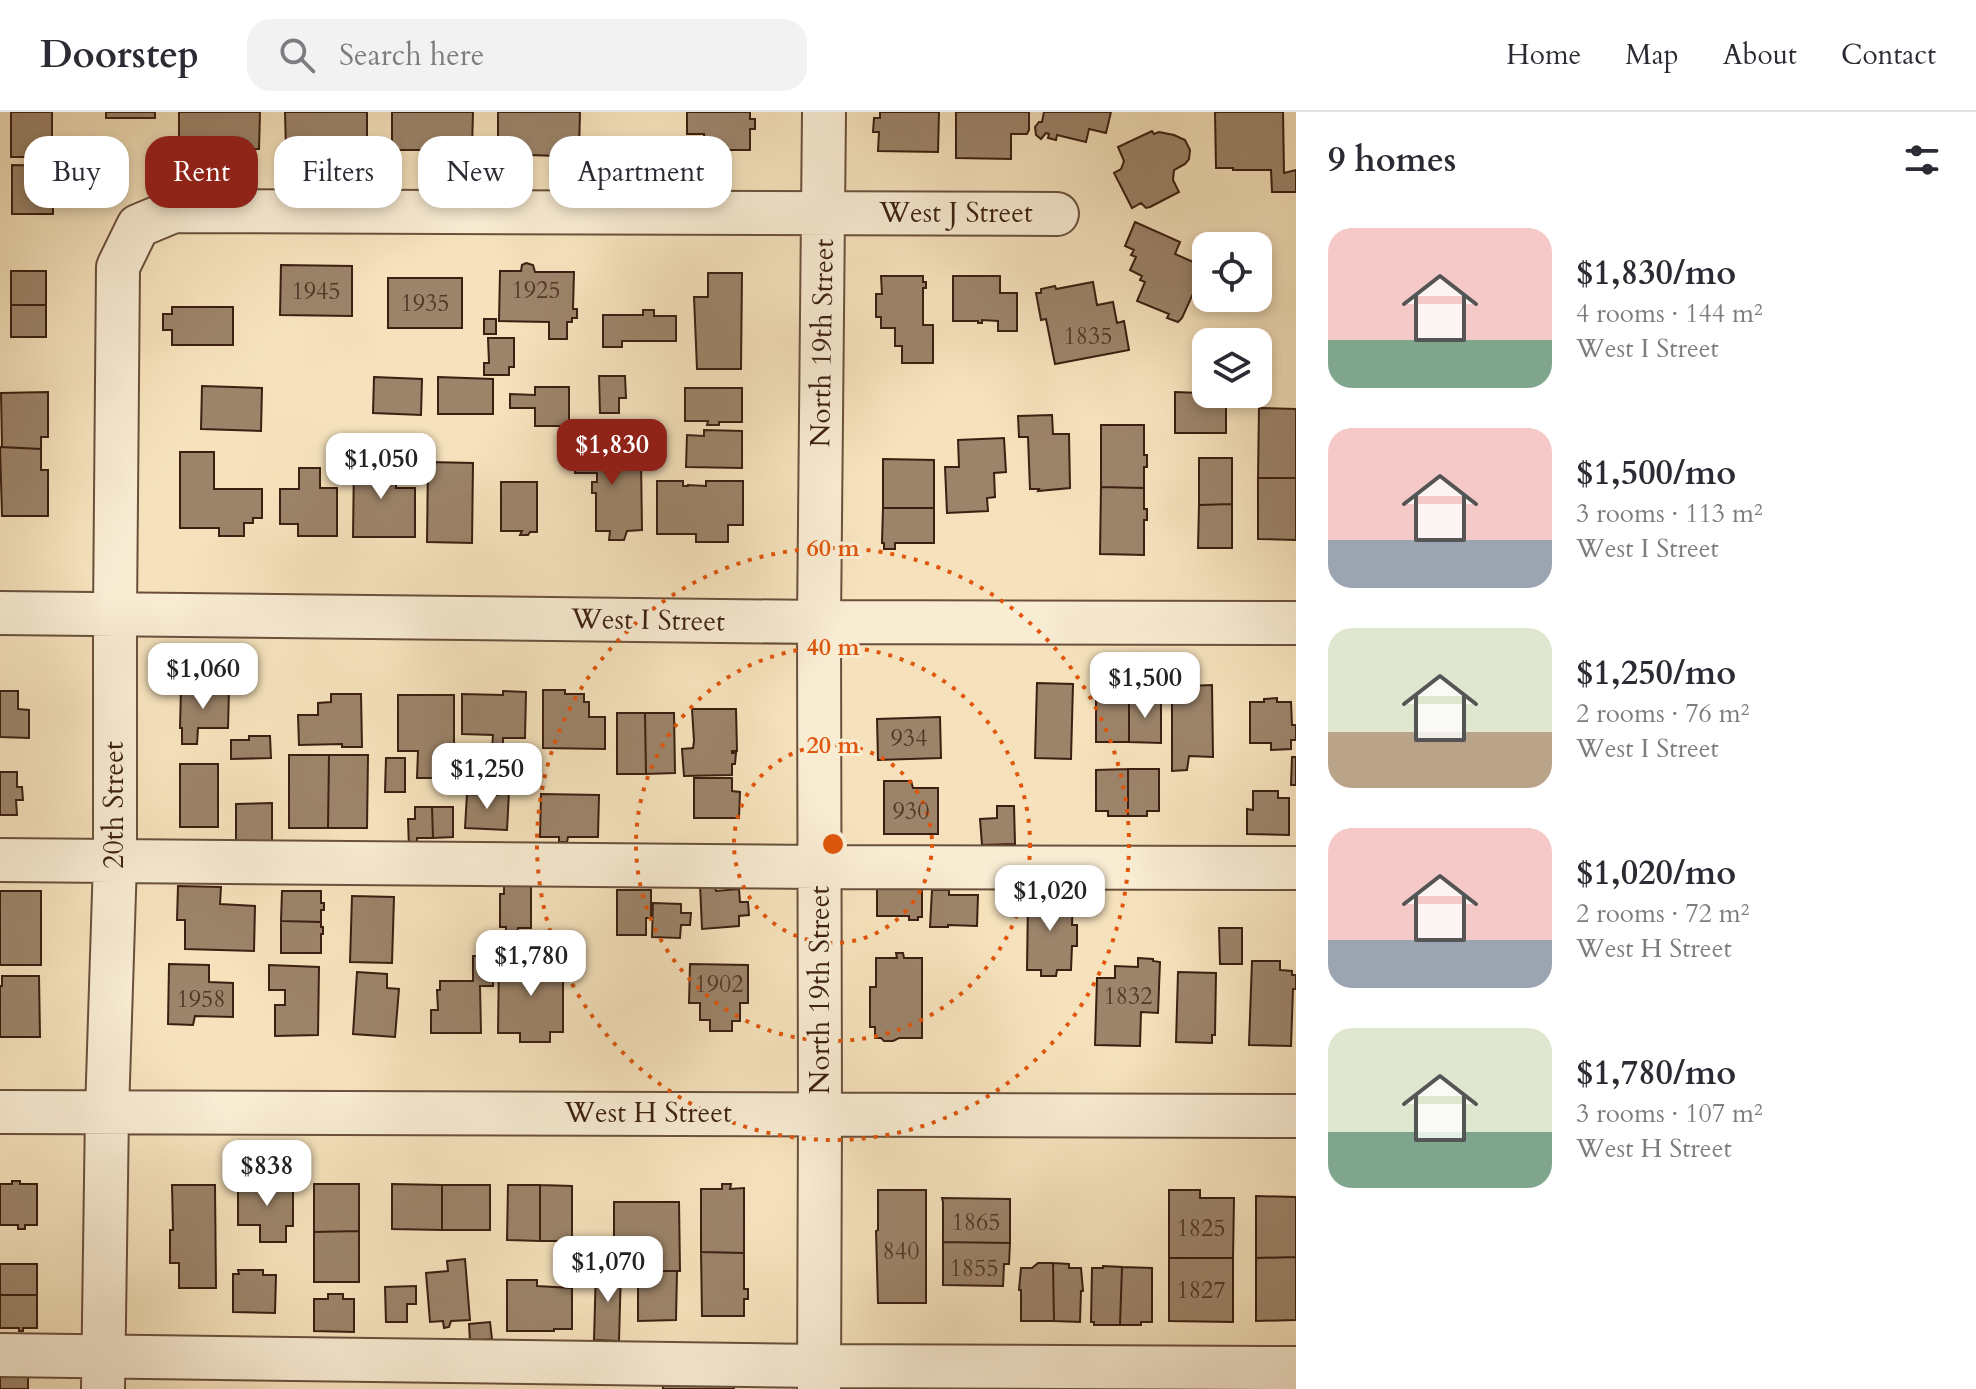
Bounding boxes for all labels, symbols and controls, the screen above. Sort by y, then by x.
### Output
search box [247,19,807,91]
text: Doorstep [40,29,199,81]
icon: search [275,33,319,77]
text: Search here [339,35,484,76]
text: Home [1506,36,1581,74]
text: Map [1625,36,1679,74]
text: About [1723,36,1797,74]
text: Contact [1841,36,1936,74]
chip: Buy [24,136,129,208]
chip: Rent [145,136,258,208]
chip: Filters [274,136,402,208]
chip: New [418,136,533,208]
chip: Apartment [549,136,732,208]
text: 9 homes [1328,137,1456,183]
icon: filters [1900,138,1944,182]
street label: West J Street [878,194,1033,232]
map controls [1192,232,1272,408]
button: locate [1192,232,1272,312]
street label: North 19th Street [801,238,843,448]
text: $1,830/mo [1576,250,1736,296]
icon: home [1392,260,1488,356]
house number: 1925 [511,274,561,307]
house number: 1945 [291,275,341,308]
house number: 1935 [400,287,450,320]
text: 4 rooms · 144 m² [1576,296,1763,331]
house number: 1835 [1063,320,1113,353]
button: layers [1192,328,1272,408]
text: West I Street [1576,331,1719,366]
pin: $1,830 [547,419,677,487]
text: $1,830 [575,427,649,462]
pin: $1,050 [316,433,446,501]
text: $1,050 [344,441,418,476]
text: $1,500/mo [1576,450,1736,496]
icon: home [1392,460,1488,556]
text: 3 rooms · 113 m² [1576,496,1763,531]
text: West I Street [1576,531,1719,566]
text: 60 m [806,532,860,565]
street label: West I Street [570,600,725,640]
text: 40 m [806,631,860,664]
pin: $1,060 [138,643,268,711]
text: $1,250/mo [1576,650,1736,696]
text: $1,060 [166,651,240,686]
pin: $1,500 [1080,652,1210,720]
text: $1,500 [1108,660,1182,695]
icon: home [1392,660,1488,756]
text: 2 rooms · 76 m² [1576,696,1749,731]
house number: 934 [891,722,927,755]
text: 20 m [806,729,860,762]
text: West I Street [1576,731,1719,766]
street label: 20th Street [95,741,133,869]
pin: $1,250 [422,743,552,811]
text: $1,250 [450,751,524,786]
house number: 930 [893,795,929,828]
centre of rings [819,830,847,858]
text: $1,020/mo [1576,850,1736,896]
icon: home [1392,860,1488,956]
pin: $1,020 [985,865,1115,933]
text: $1,020 [1013,873,1087,908]
street label: North 19th Street [801,885,839,1094]
text: 2 rooms · 72 m² [1576,896,1749,931]
pin: $1,780 [466,930,596,998]
text: West H Street [1576,931,1732,966]
text: $1,780 [494,938,568,973]
house number: 1902 [694,968,744,1001]
house number: 1832 [1103,980,1153,1013]
house number: 1958 [176,983,226,1016]
text: $1,780/mo [1576,1050,1736,1096]
icon: home [1392,1060,1488,1156]
street label: West H Street [563,1094,732,1132]
text: 3 rooms · 107 m² [1576,1096,1763,1131]
text: West H Street [1576,1131,1732,1166]
pin: $838 [220,1140,314,1208]
text: $838 [240,1148,294,1183]
house number: 1865 [951,1206,1001,1239]
house number: 1825 [1176,1212,1226,1245]
house number: 840 [883,1235,919,1268]
pin: $1,070 [543,1236,673,1304]
text: $1,070 [571,1244,645,1279]
house number: 1855 [949,1252,999,1285]
house number: 1827 [1176,1274,1226,1307]

